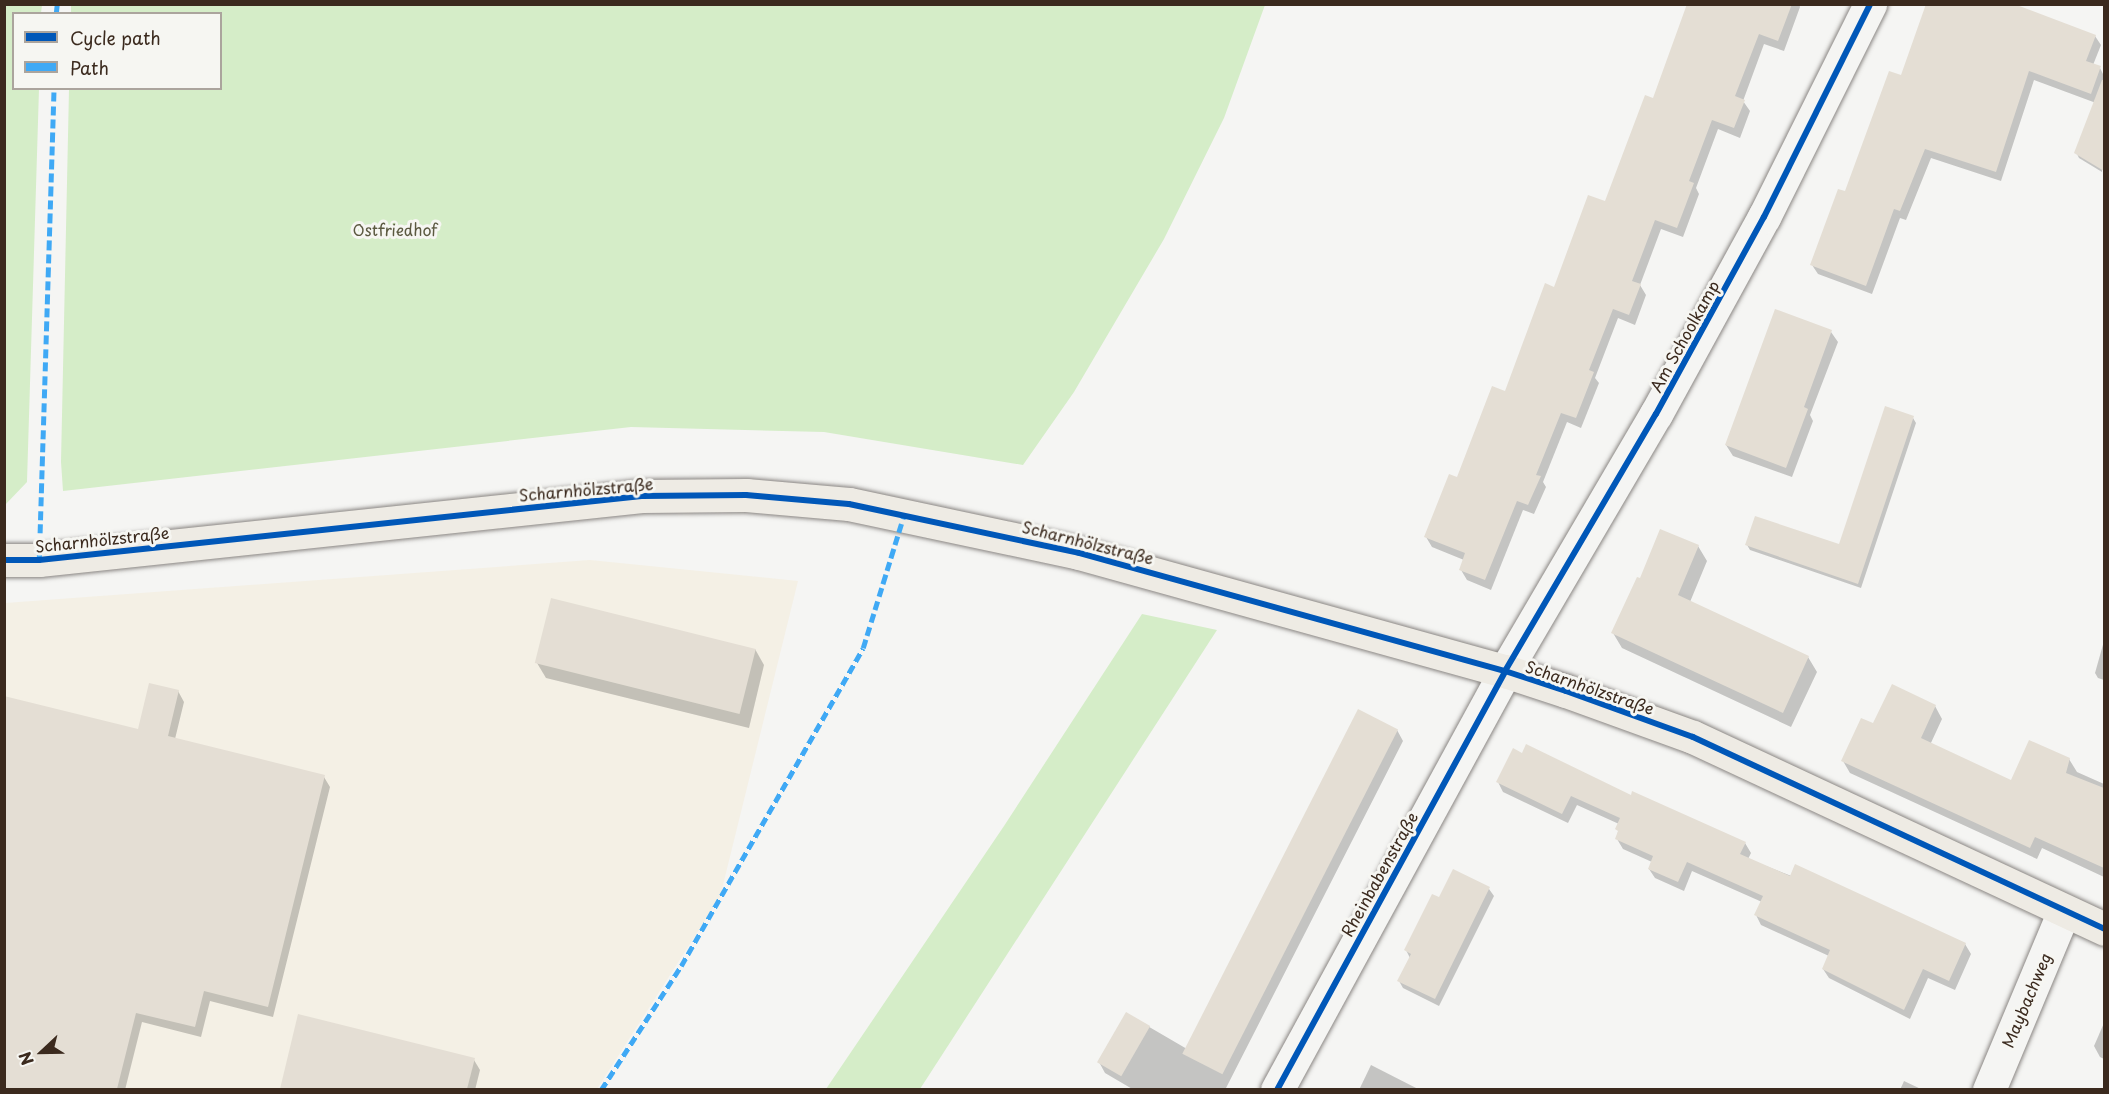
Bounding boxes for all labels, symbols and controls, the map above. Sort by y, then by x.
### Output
legend [12,12,222,90]
text: Cycle path [70,24,161,51]
text: Path [70,54,109,81]
park label: Ostfriedhof [352,219,438,239]
street label: Am Schoolkamp [1645,277,1723,395]
street label: Scharnhölzstraße [518,474,654,504]
street label: Scharnhölzstraße [1020,516,1156,568]
street label: Scharnhölzstraße [34,522,170,556]
street label: Scharnhölzstraße [1523,656,1657,718]
street label: Rheinbabenstraße [1337,808,1421,940]
street label: Maybachweg [1997,950,2055,1050]
north arrow [12,1022,72,1082]
text: N [12,1048,39,1069]

